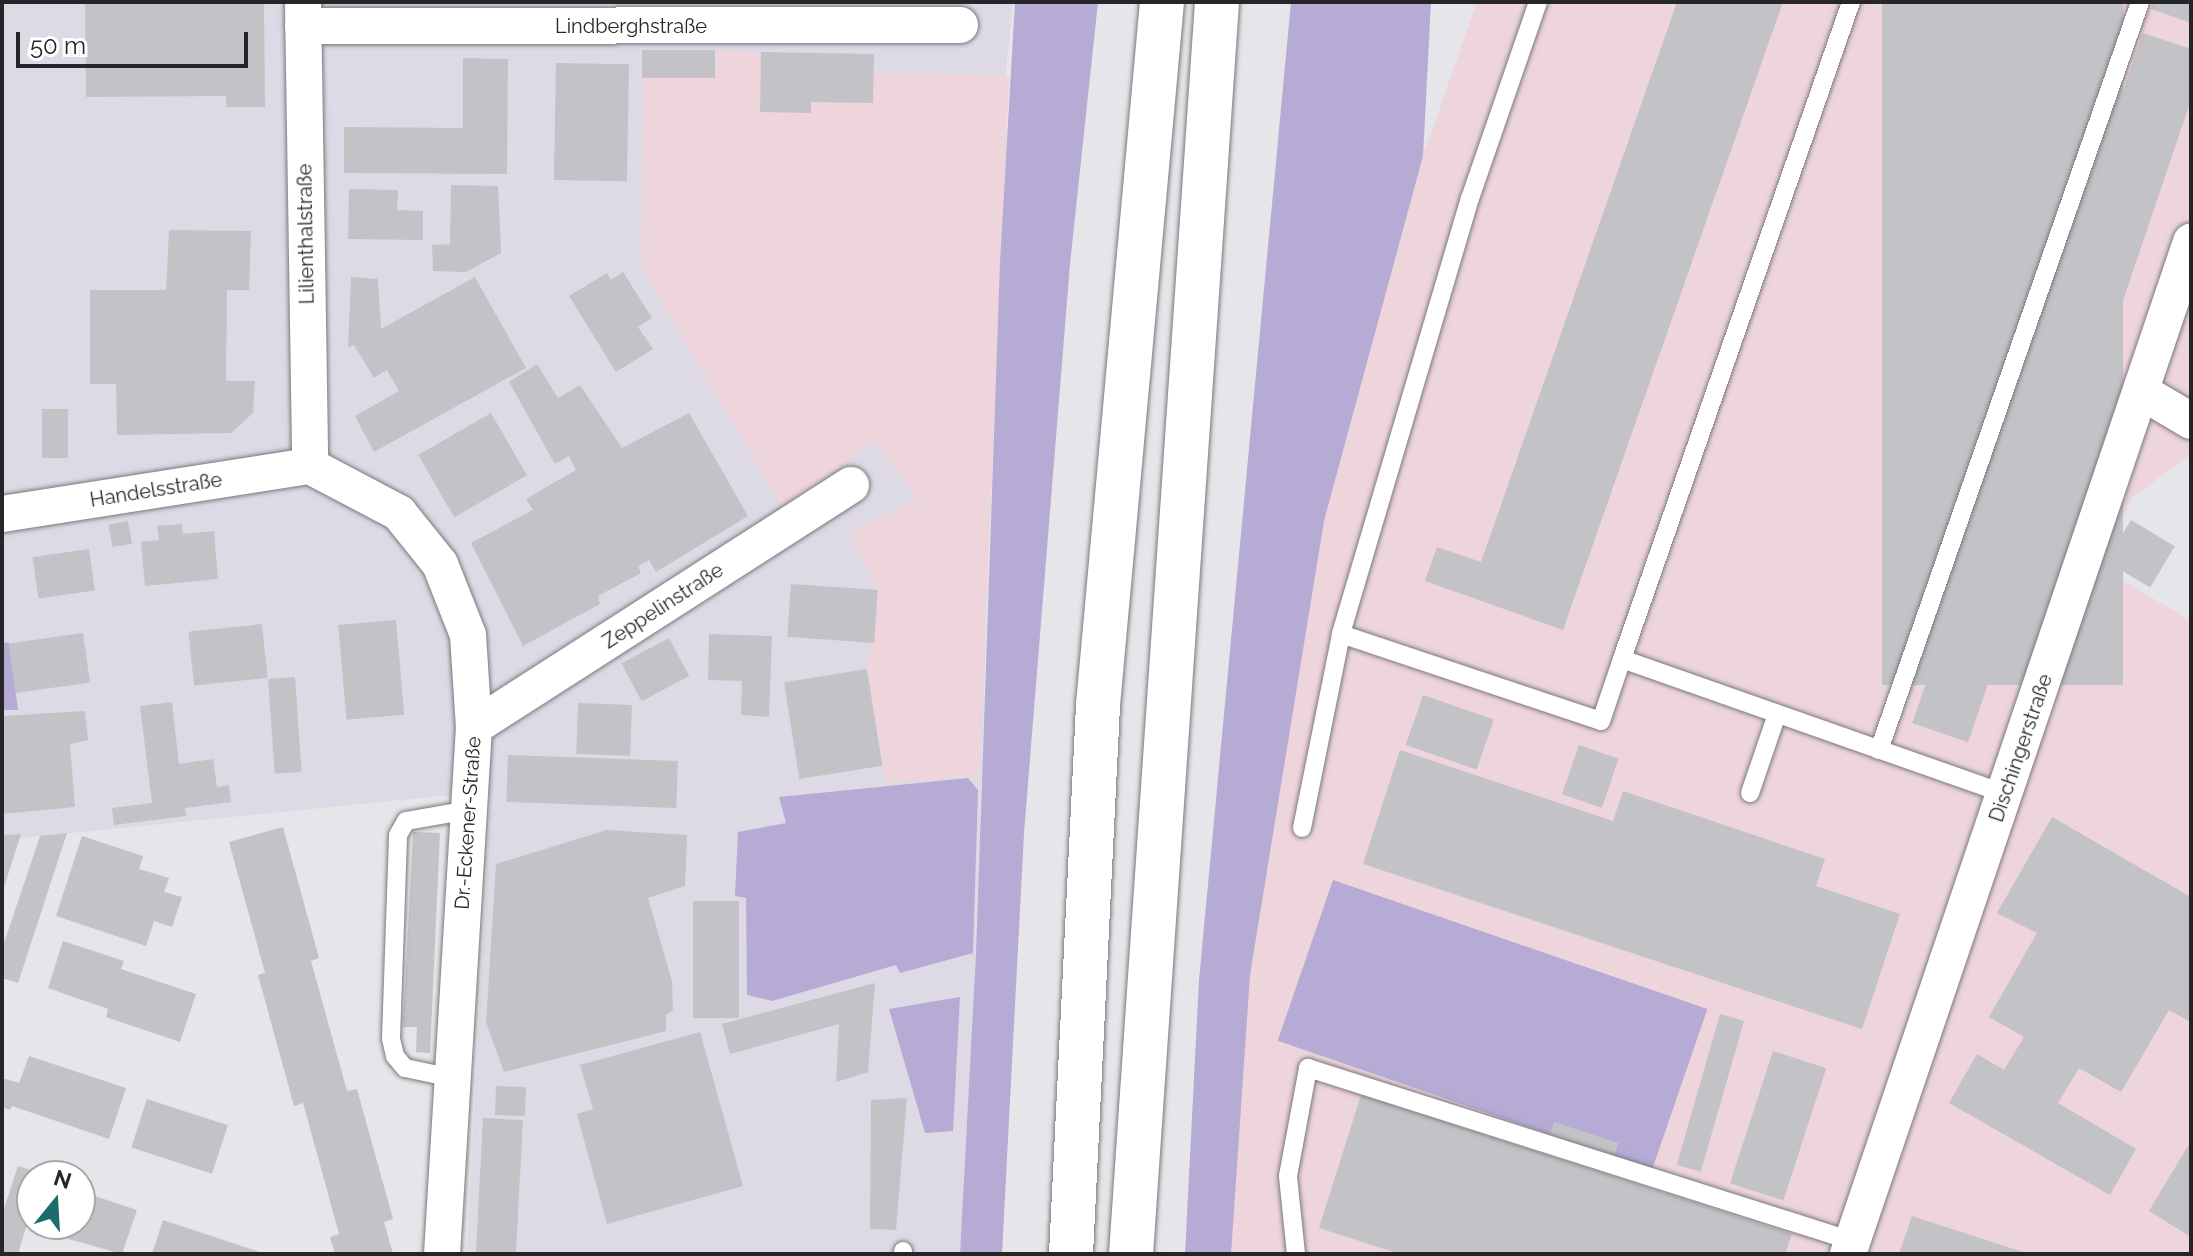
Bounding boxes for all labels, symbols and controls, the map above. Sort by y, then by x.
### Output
street label: Lindberghstraße [555,14,707,38]
scale bar [20,16,252,66]
text: 50 m [30,31,86,60]
street label: Lilienthalstraße [293,163,319,305]
street label: Handelsstraße [88,468,224,512]
street label: Zeppelinstraße [598,558,728,654]
street label: Dischingerstraße [1984,671,2058,825]
street label: Dr.-Eckener-Straße [450,736,486,910]
north arrow [16,1160,96,1240]
text: N [51,1164,75,1194]

